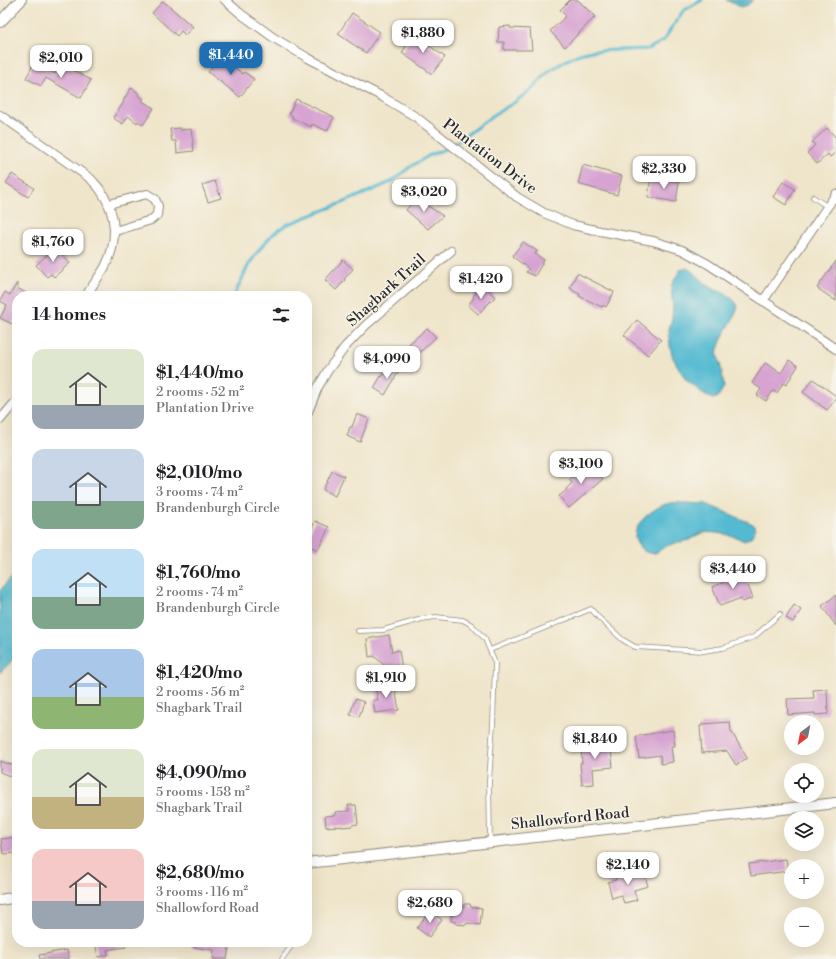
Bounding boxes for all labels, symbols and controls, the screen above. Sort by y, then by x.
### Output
pin: $1,880 [390,20,456,54]
text: $1,880 [401,25,445,41]
pin: $1,440 [198,42,264,76]
pin: $2,010 [28,45,94,79]
text: $1,440 [208,47,254,63]
text: $2,010 [39,50,83,66]
street label: Plantation Drive [439,115,541,198]
pin: $2,330 [631,156,697,190]
text: $2,330 [642,161,686,177]
pin: $3,020 [391,179,457,213]
text: $3,020 [401,184,447,200]
pin: $1,760 [20,229,86,263]
text: $1,760 [32,234,74,250]
street label: Shagbark Trail [343,250,430,331]
pin: $1,420 [448,266,514,300]
text: $1,420 [459,271,503,287]
text: 14 homes [32,304,106,326]
icon: filters [270,304,292,326]
pin: $4,090 [354,346,420,380]
text: $4,090 [363,351,411,367]
text: $1,440/mo [156,362,244,384]
icon: home [64,365,112,413]
text: 2 rooms · 52 m² [156,384,244,400]
text: Plantation Drive [156,400,254,416]
pin: $3,100 [548,451,614,485]
text: $3,100 [559,456,603,472]
text: $2,010/mo [156,462,242,484]
icon: home [64,465,112,513]
text: 3 rooms · 74 m² [156,484,243,500]
text: Brandenburgh Circle [156,500,280,516]
pin: $3,440 [700,556,766,590]
text: $3,440 [710,561,756,577]
text: $1,760/mo [156,562,241,584]
icon: home [64,565,112,613]
text: 2 rooms · 74 m² [156,584,243,600]
text: Brandenburgh Circle [156,600,280,616]
text: $1,420/mo [156,662,243,684]
icon: home [64,665,112,713]
pin: $1,910 [353,665,419,699]
text: $1,910 [365,670,407,686]
text: 2 rooms · 56 m² [156,684,244,700]
text: Shagbark Trail [156,700,242,716]
north arrow [784,715,824,755]
map controls [784,715,824,947]
pin: $1,840 [562,726,628,760]
text: $1,840 [573,731,617,747]
text: $4,090/mo [156,762,247,784]
button: locate [784,763,824,803]
icon: home [64,765,112,813]
text: 5 rooms · 158 m² [156,784,250,800]
text: Shagbark Trail [156,800,242,816]
street label: Shallowford Road [510,803,631,834]
button: layers [784,811,824,851]
pin: $2,140 [595,852,661,886]
text: $2,140 [606,857,650,873]
button: + [784,859,824,899]
text: $2,680/mo [156,862,245,884]
icon: home [64,865,112,913]
text: 3 rooms · 116 m² [156,884,248,900]
pin: $2,680 [397,890,463,924]
text: $2,680 [407,895,453,911]
text: Shallowford Road [156,900,259,916]
button: − [784,907,824,947]

